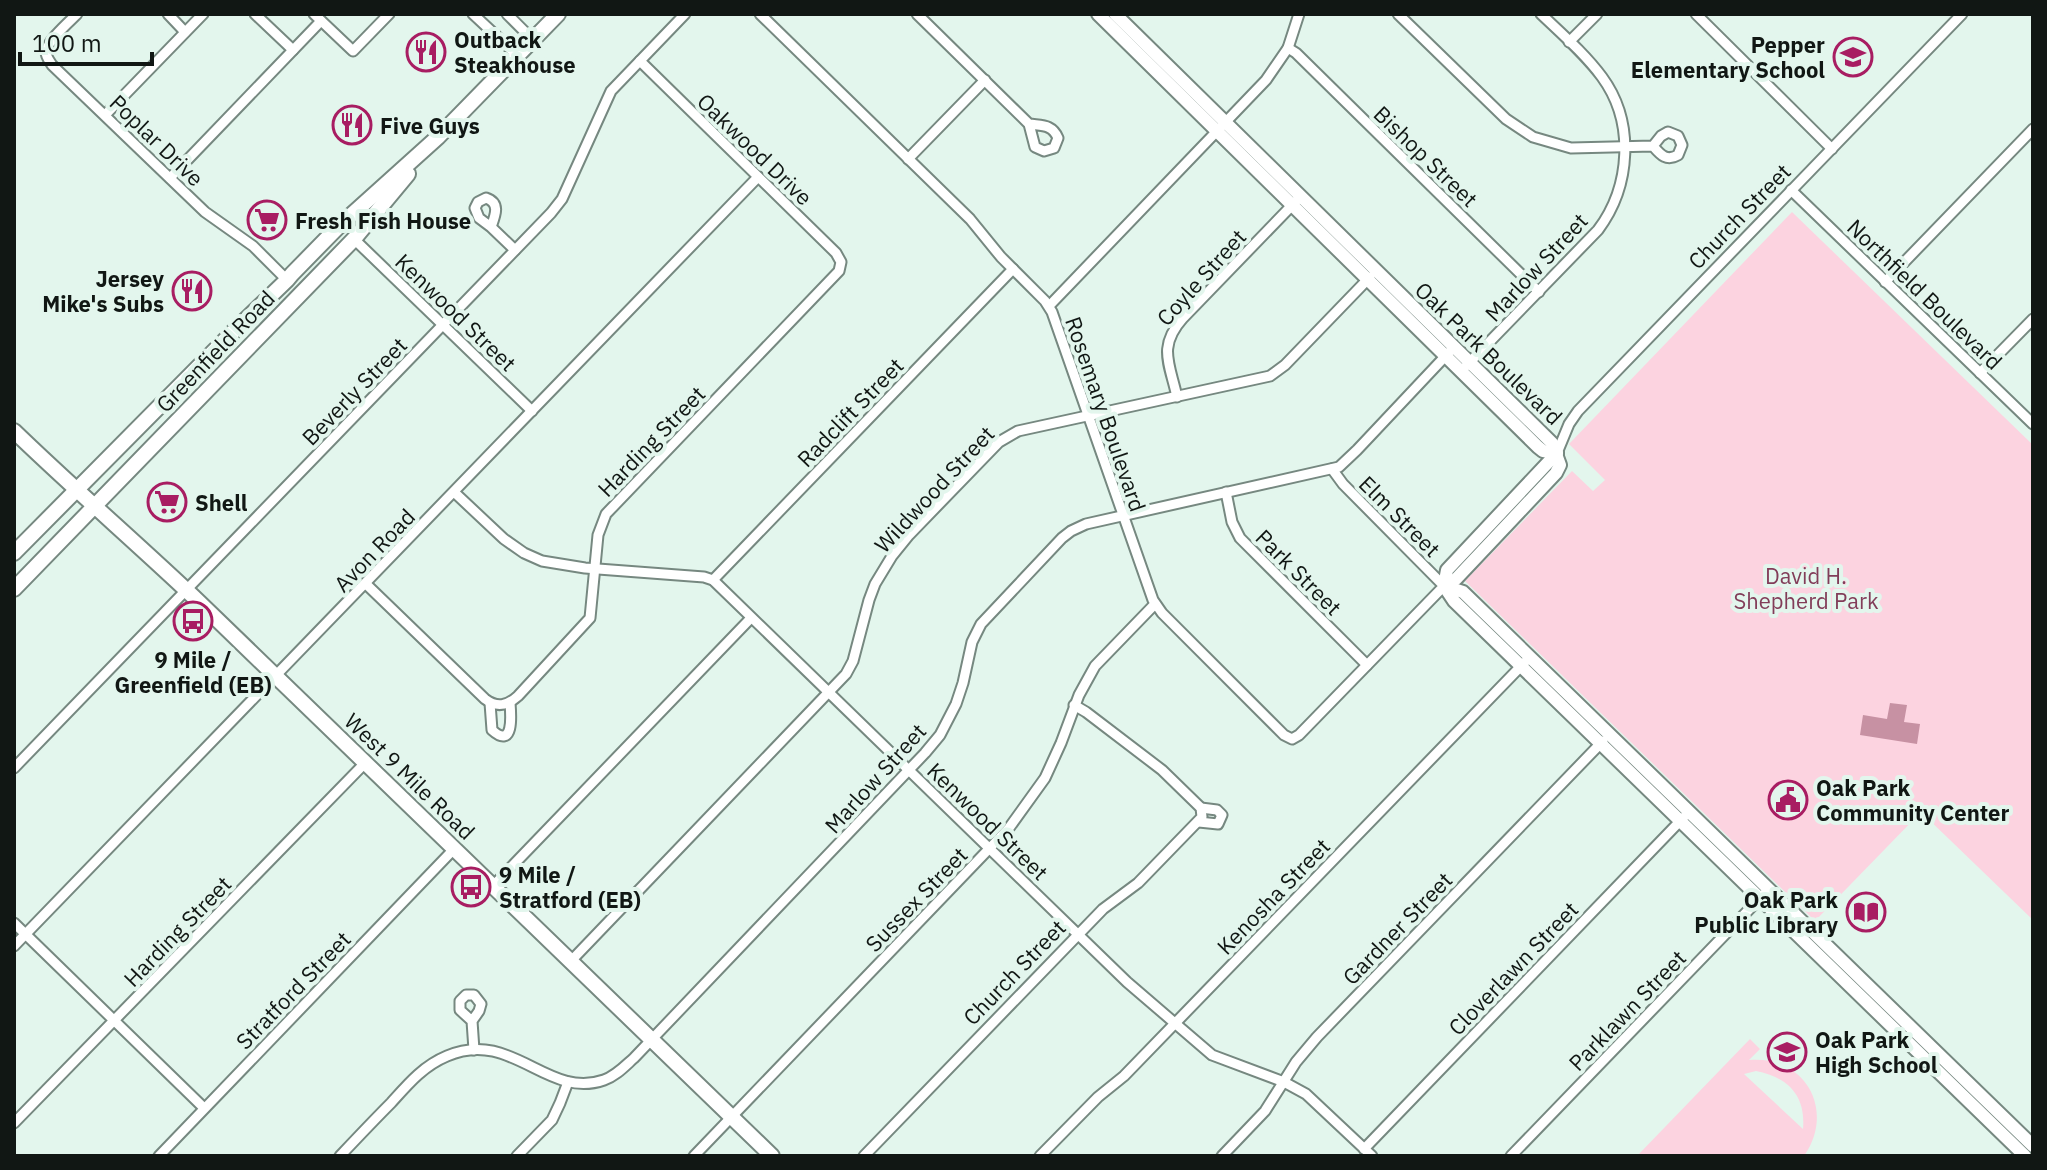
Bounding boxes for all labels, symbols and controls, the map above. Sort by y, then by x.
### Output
scale bar [20,16,152,66]
place label: Outback Steakhouse [454,25,576,79]
text: 100 m [32,27,102,59]
place label: Pepper Elementary School [1631,30,1825,84]
restaurant icon: Outback Steakhouse [405,31,447,73]
school or university icon: Pepper Elementary School [1832,36,1874,78]
street label: Oakwood Drive [691,87,819,211]
street label: Poplar Drive [104,88,210,192]
street label: Bishop Street [1368,99,1484,213]
restaurant icon: Five Guys [331,104,373,146]
place label: Five Guys [380,111,480,140]
street label: Church Street [1681,157,1797,275]
supermarket icon: Fresh Fish House [246,199,288,241]
place label: Fresh Fish House [295,206,471,235]
street label: Marlow Street [1478,207,1594,327]
street label: Northfield Boulevard [1841,212,2009,376]
street label: Coyle Street [1150,223,1252,331]
street label: Kenwood Street [389,247,523,377]
place label: Jersey Mike's Subs [42,264,164,318]
restaurant icon: Jersey Mike's Subs [171,270,213,312]
street label: Oak Park Boulevard [1409,275,1569,431]
street label: Greenfield Road [149,284,281,418]
street label: Rosemary Boulevard [1059,313,1153,515]
street label: Beverly Street [295,331,413,451]
street label: Radclift Street [790,351,910,473]
street label: Harding Street [591,379,711,503]
street label: Wildwood Street [868,419,1000,559]
street label: Elm Street [1353,469,1447,563]
supermarket icon: Shell [146,481,188,523]
place label: Shell [195,488,248,517]
street label: Avon Road [327,502,421,598]
street label: Park Street [1250,523,1348,621]
park label: David H. Shepherd Park [1733,561,1879,615]
bus stop icon: 9 Mile / Greenfield (EB) [172,600,214,642]
place label: 9 Mile / Greenfield (EB) [114,645,272,699]
street label: West 9 Mile Road [339,706,481,846]
street label: Marlow Street [818,717,932,839]
street label: Kenwood Street [921,756,1055,886]
place label: Oak Park Community Center [1816,773,2009,827]
public building icon: Oak Park Community Center [1767,779,1809,821]
street label: Kenosha Street [1210,832,1336,960]
street label: Sussex Street [859,840,973,958]
place label: 9 Mile / Stratford (EB) [499,860,641,914]
street label: Gardner Street [1336,865,1458,991]
bus stop icon: 9 Mile / Stratford (EB) [450,866,492,908]
street label: Harding Street [117,869,237,993]
place label: Oak Park Public Library [1694,885,1838,939]
library icon: Oak Park Public Library [1845,891,1887,933]
street label: Cloverlawn Street [1442,895,1584,1041]
street label: Church Street [956,913,1072,1031]
street label: Stratford Street [229,925,357,1055]
street label: Parklawn Street [1562,943,1692,1077]
place label: Oak Park High School [1815,1025,1938,1079]
school or university icon: Oak Park High School [1766,1031,1808,1073]

